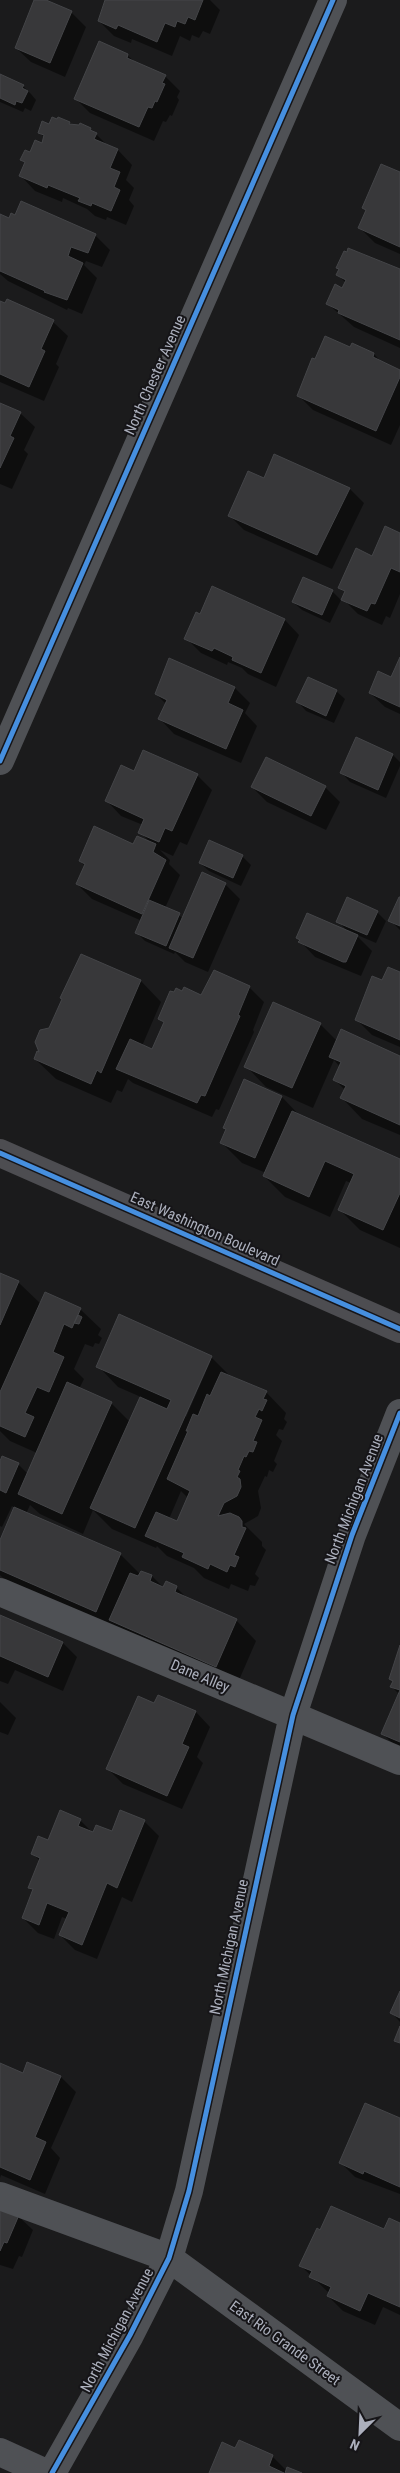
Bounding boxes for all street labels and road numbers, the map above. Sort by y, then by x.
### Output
street label: North Chester Avenue [121,312,189,438]
street label: East Washington Boulevard [128,1188,282,1270]
street label: North Michigan Avenue [321,1431,387,1567]
street label: Dane Alley [168,1656,232,1696]
street label: North Michigan Avenue [206,1878,252,2016]
street label: North Michigan Avenue [77,2265,157,2395]
street label: East Rio Grande Street [226,2297,344,2389]

